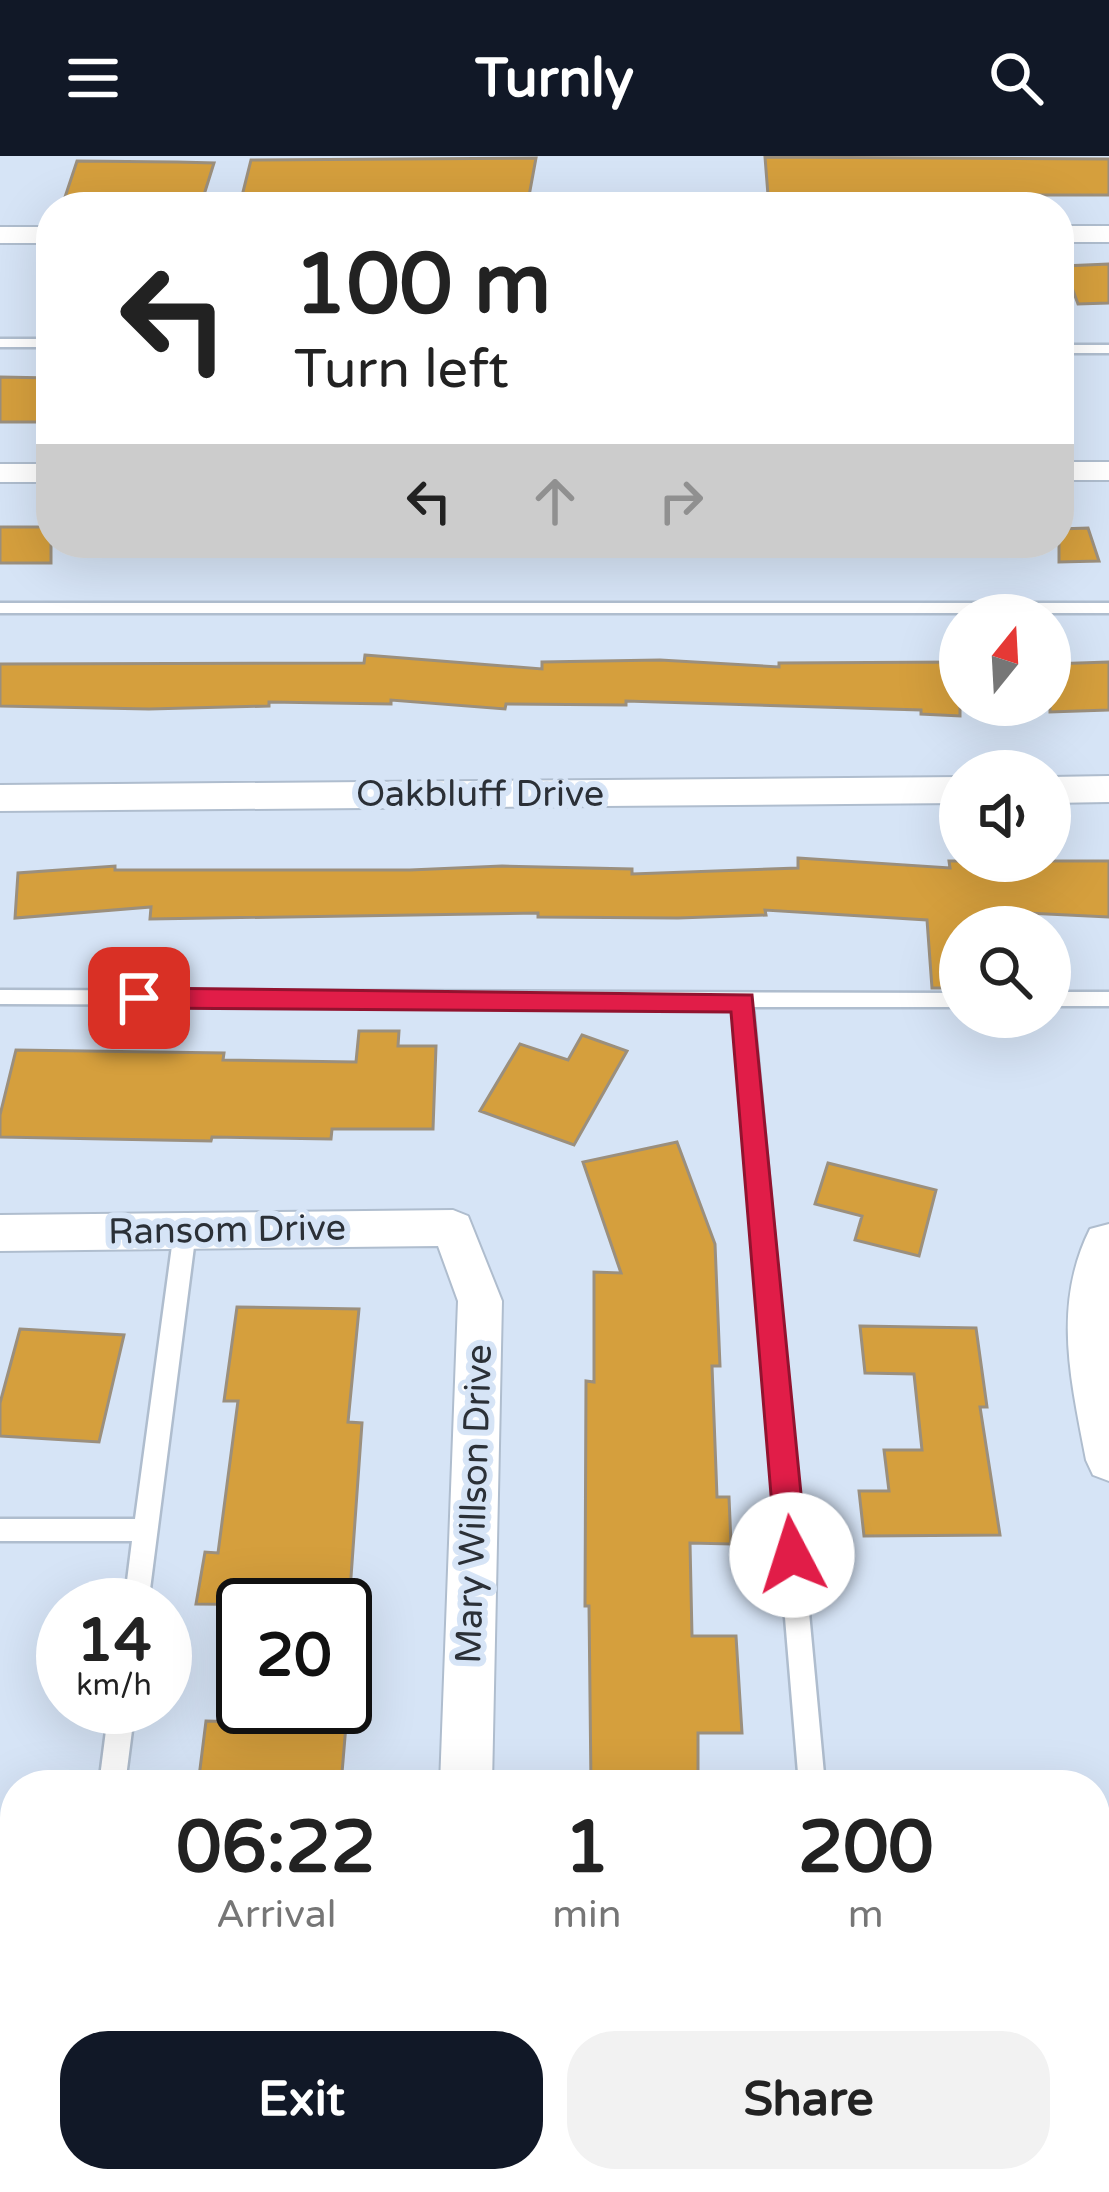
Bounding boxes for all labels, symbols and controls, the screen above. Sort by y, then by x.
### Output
icon: menu [60,45,126,111]
icon: search [983,45,1049,111]
text: Turnly [475,46,634,111]
text: 100 m [294,235,551,336]
icon: left [96,240,252,396]
text: Turn left [294,337,509,402]
icon: left [396,468,462,534]
icon: ahead [522,468,588,534]
icon: right [648,468,714,534]
north arrow [939,594,1071,726]
map controls [939,594,1071,1038]
button: sound [939,750,1071,882]
street label: Oakbluff Drive [356,773,604,816]
button: search [939,906,1071,1038]
pin [88,947,190,1049]
icon: arrive [106,965,172,1031]
street label: Ransom Drive [108,1206,346,1254]
street label: Mary Willson Drive [447,1344,501,1664]
position arrow [729,1492,855,1618]
speed limit sign: 20 [216,1578,372,1734]
text: 14 [76,1605,152,1677]
text: km/h [76,1667,152,1704]
text: 06:22 [176,1805,376,1892]
text: 1 [564,1805,610,1892]
text: 200 [798,1805,934,1892]
text: Arrival [216,1891,336,1938]
text: min [552,1891,622,1938]
text: m [848,1891,884,1938]
button: Exit [60,2031,543,2169]
button: Share [567,2031,1050,2169]

